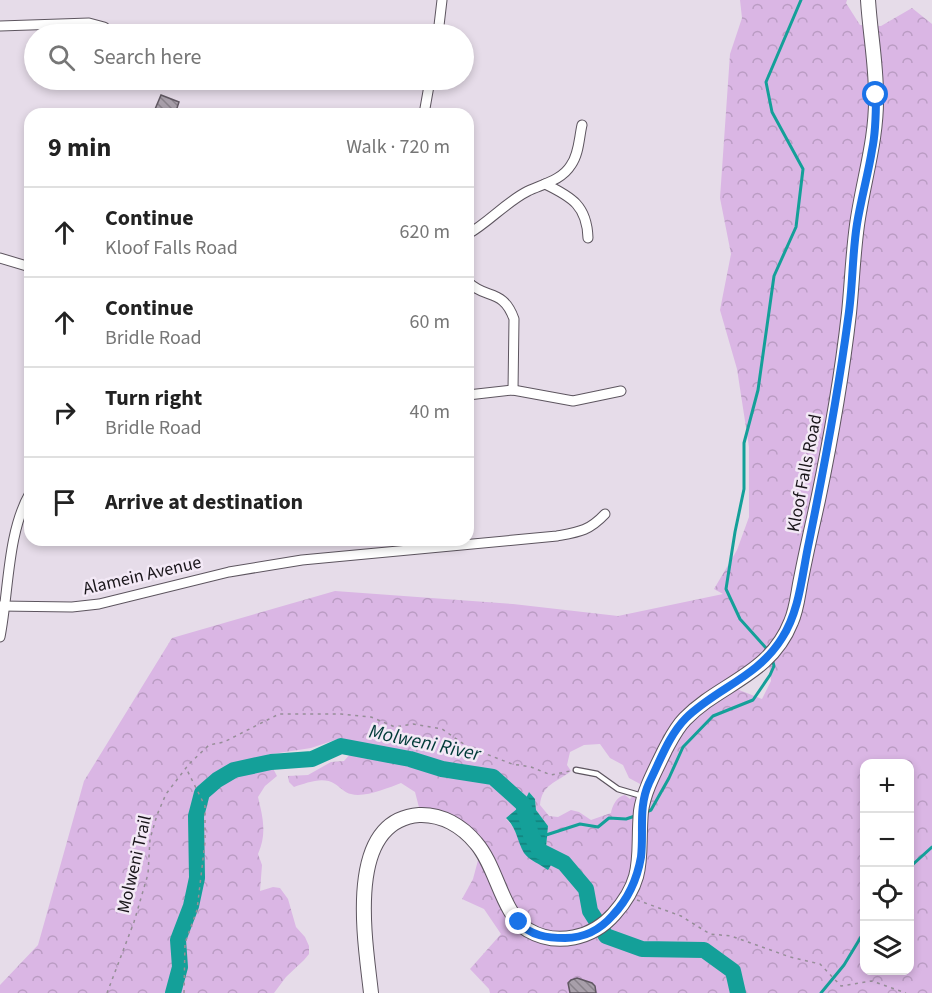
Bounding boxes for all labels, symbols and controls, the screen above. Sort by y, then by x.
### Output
search box [24,24,474,90]
icon: search [45,41,78,74]
text: Search here [93,41,201,73]
route start [862,81,888,107]
text: 9 min [48,129,111,166]
text: Walk · 720 m [346,133,450,161]
text: Continue [105,202,194,234]
icon: ahead [48,216,81,249]
text: 620 m [400,218,450,246]
text: Kloof Falls Road [105,234,238,262]
text: Continue [105,292,194,324]
icon: ahead [48,306,81,339]
text: 60 m [410,308,450,336]
text: Bridle Road [105,324,202,352]
text: Turn right [105,382,202,414]
icon: right [48,396,81,429]
text: 40 m [410,398,450,426]
street label: Kloof Falls Road [781,412,828,534]
text: Bridle Road [105,414,202,442]
icon: arrive [48,486,81,519]
text: Arrive at destination [105,486,303,518]
street label: Alamein Avenue [81,550,204,601]
water label: Molweni River [366,717,484,769]
map controls [860,759,914,975]
button: + [860,759,914,813]
street label: Molweni Trail [111,813,158,916]
button: − [860,813,914,867]
button: locate [860,867,914,921]
route end [505,908,531,934]
button: layers [860,921,914,975]

